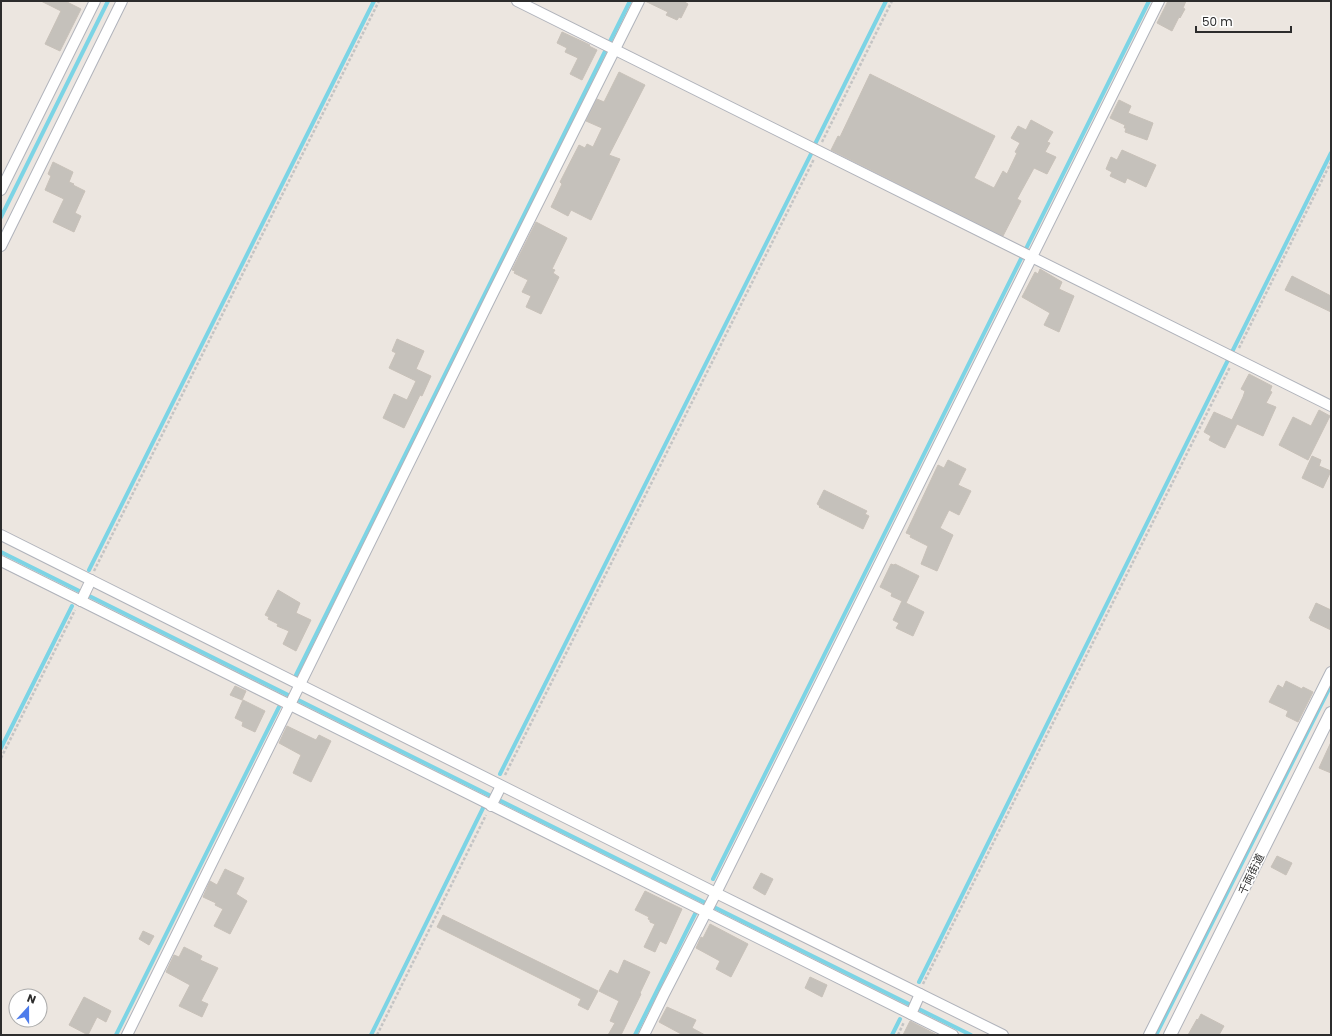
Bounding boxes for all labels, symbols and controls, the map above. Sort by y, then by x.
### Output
scale bar [1196,8,1291,34]
text: 50 m [1202,13,1233,30]
street label: 千両街道 [1234,851,1268,897]
north arrow [8,988,48,1028]
text: N [25,990,38,1008]

